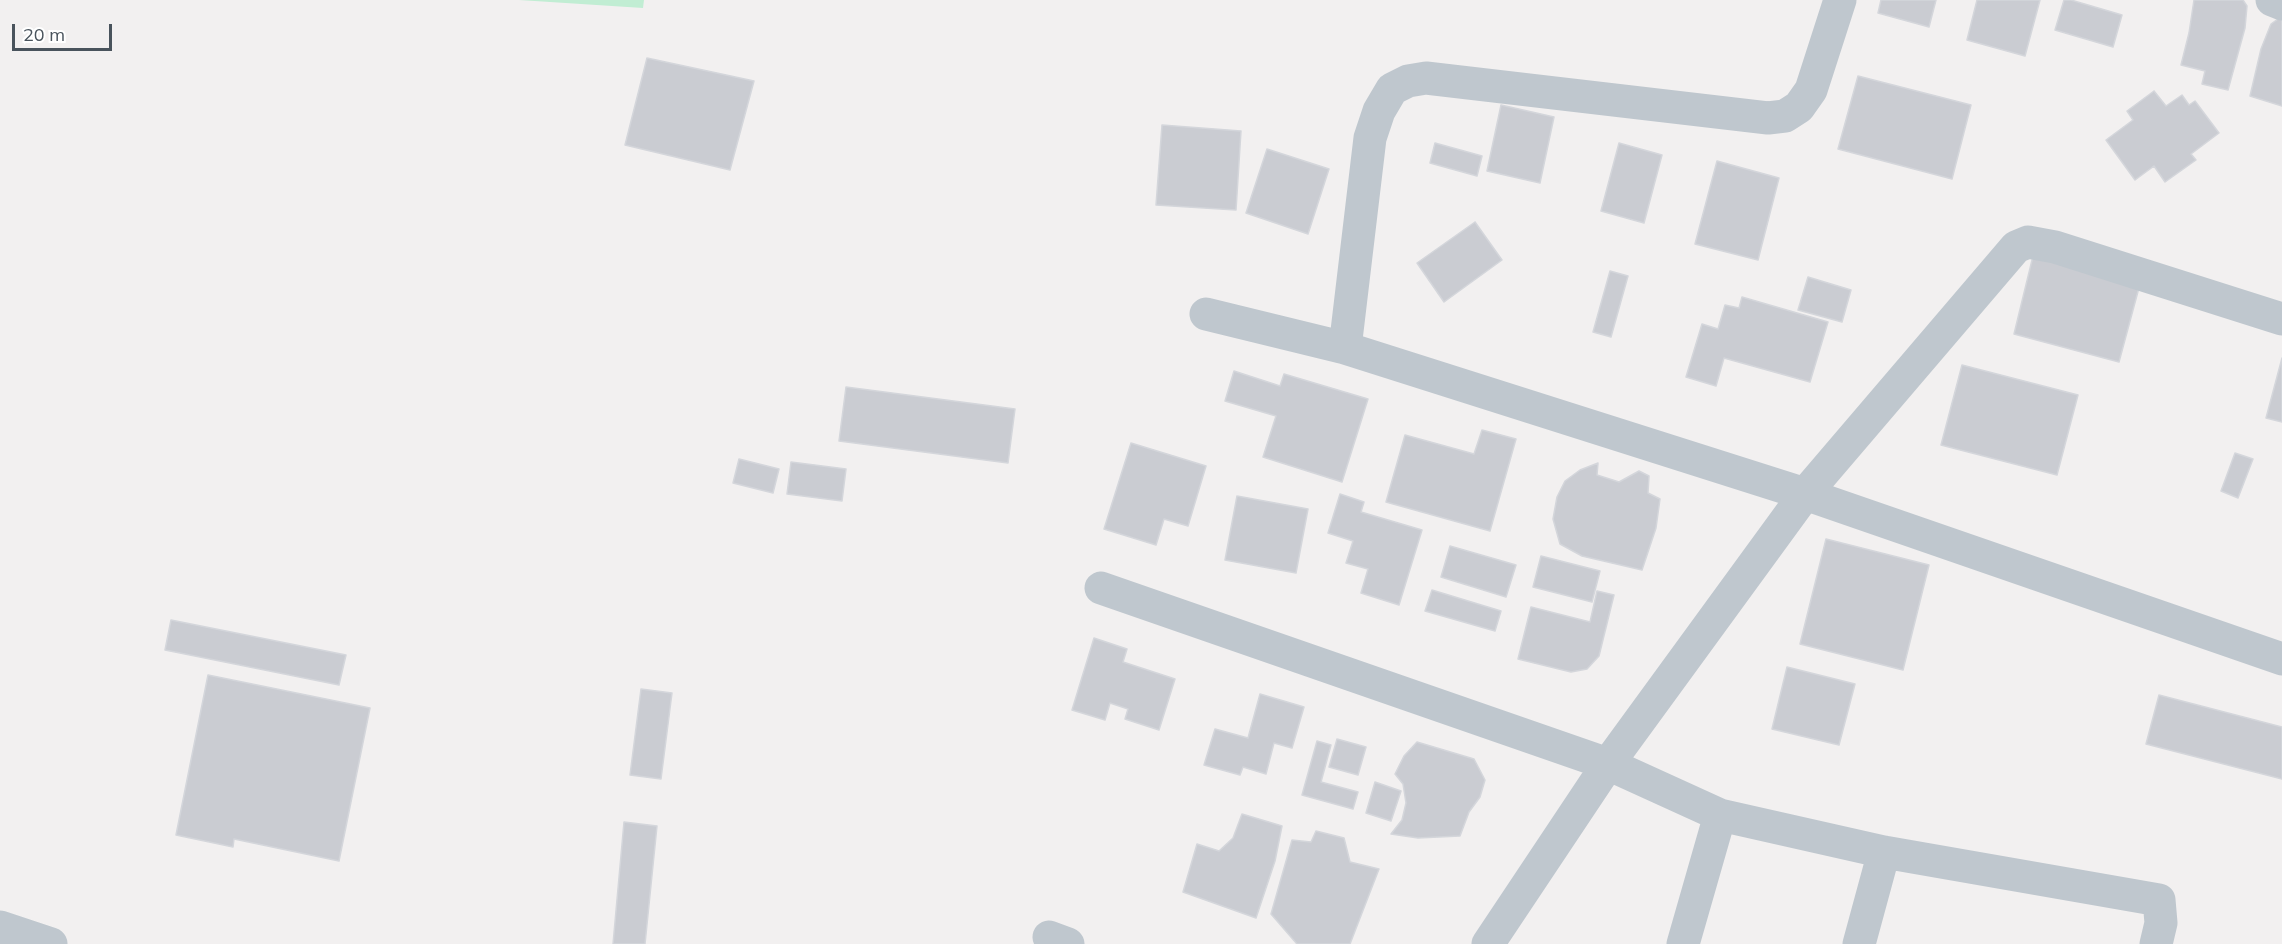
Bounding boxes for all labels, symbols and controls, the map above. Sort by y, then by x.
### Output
scale bar [15,12,116,50]
text: 20 m [23,23,65,46]

